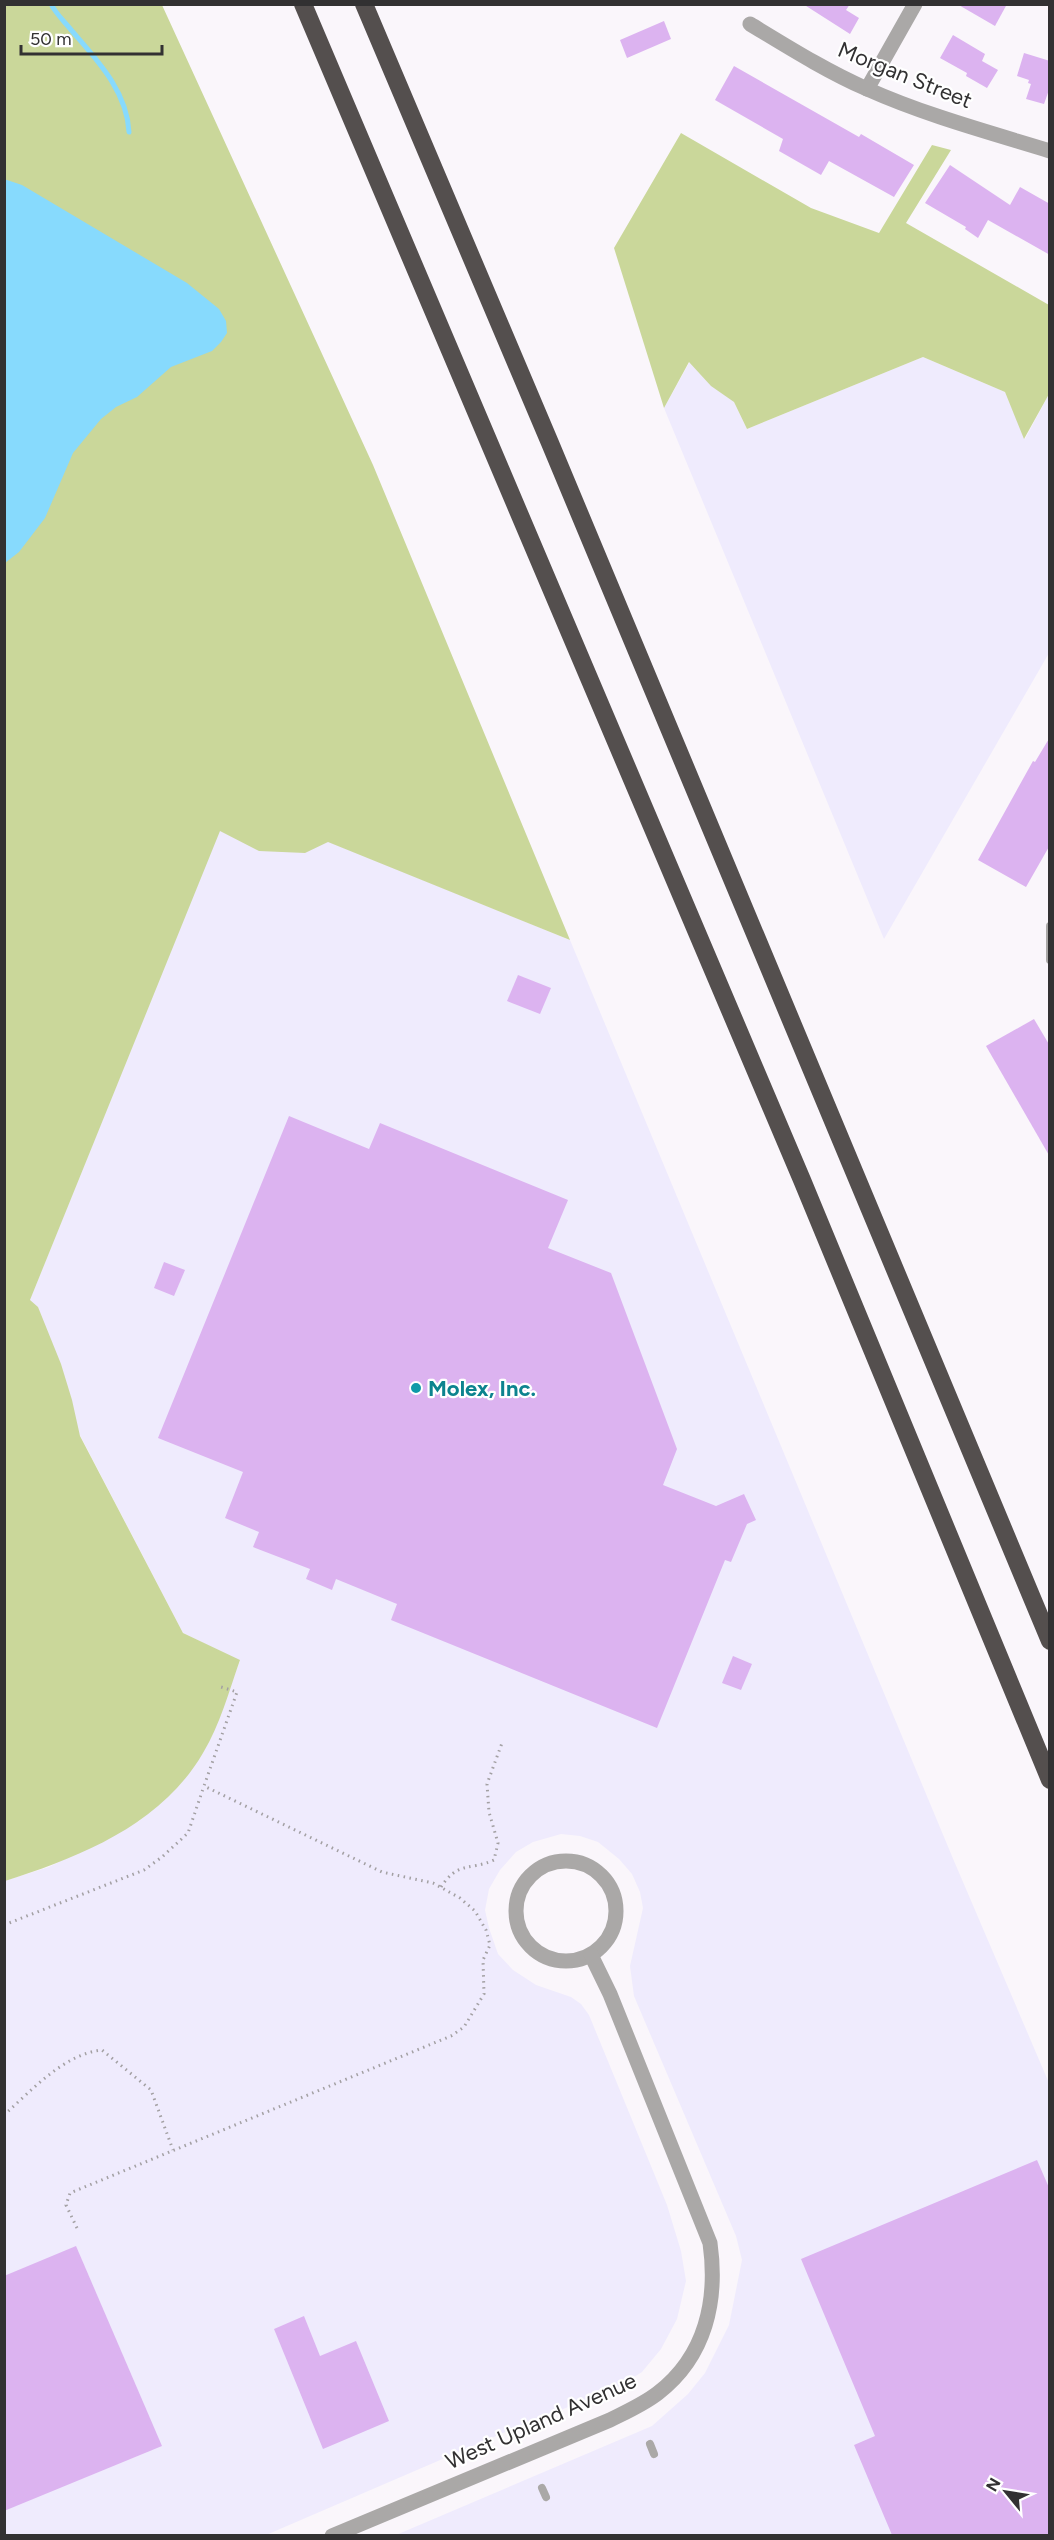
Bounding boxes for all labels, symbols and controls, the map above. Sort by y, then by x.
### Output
scale bar [21,18,162,56]
text: 50 m [30,28,72,50]
street label: Morgan Street [834,36,976,114]
place label: Molex, Inc. [428,1375,536,1402]
marker: Molex, Inc. [409,1381,423,1395]
street label: West Upland Avenue [441,2367,641,2475]
north arrow [976,2462,1036,2522]
text: N [982,2475,1005,2495]

